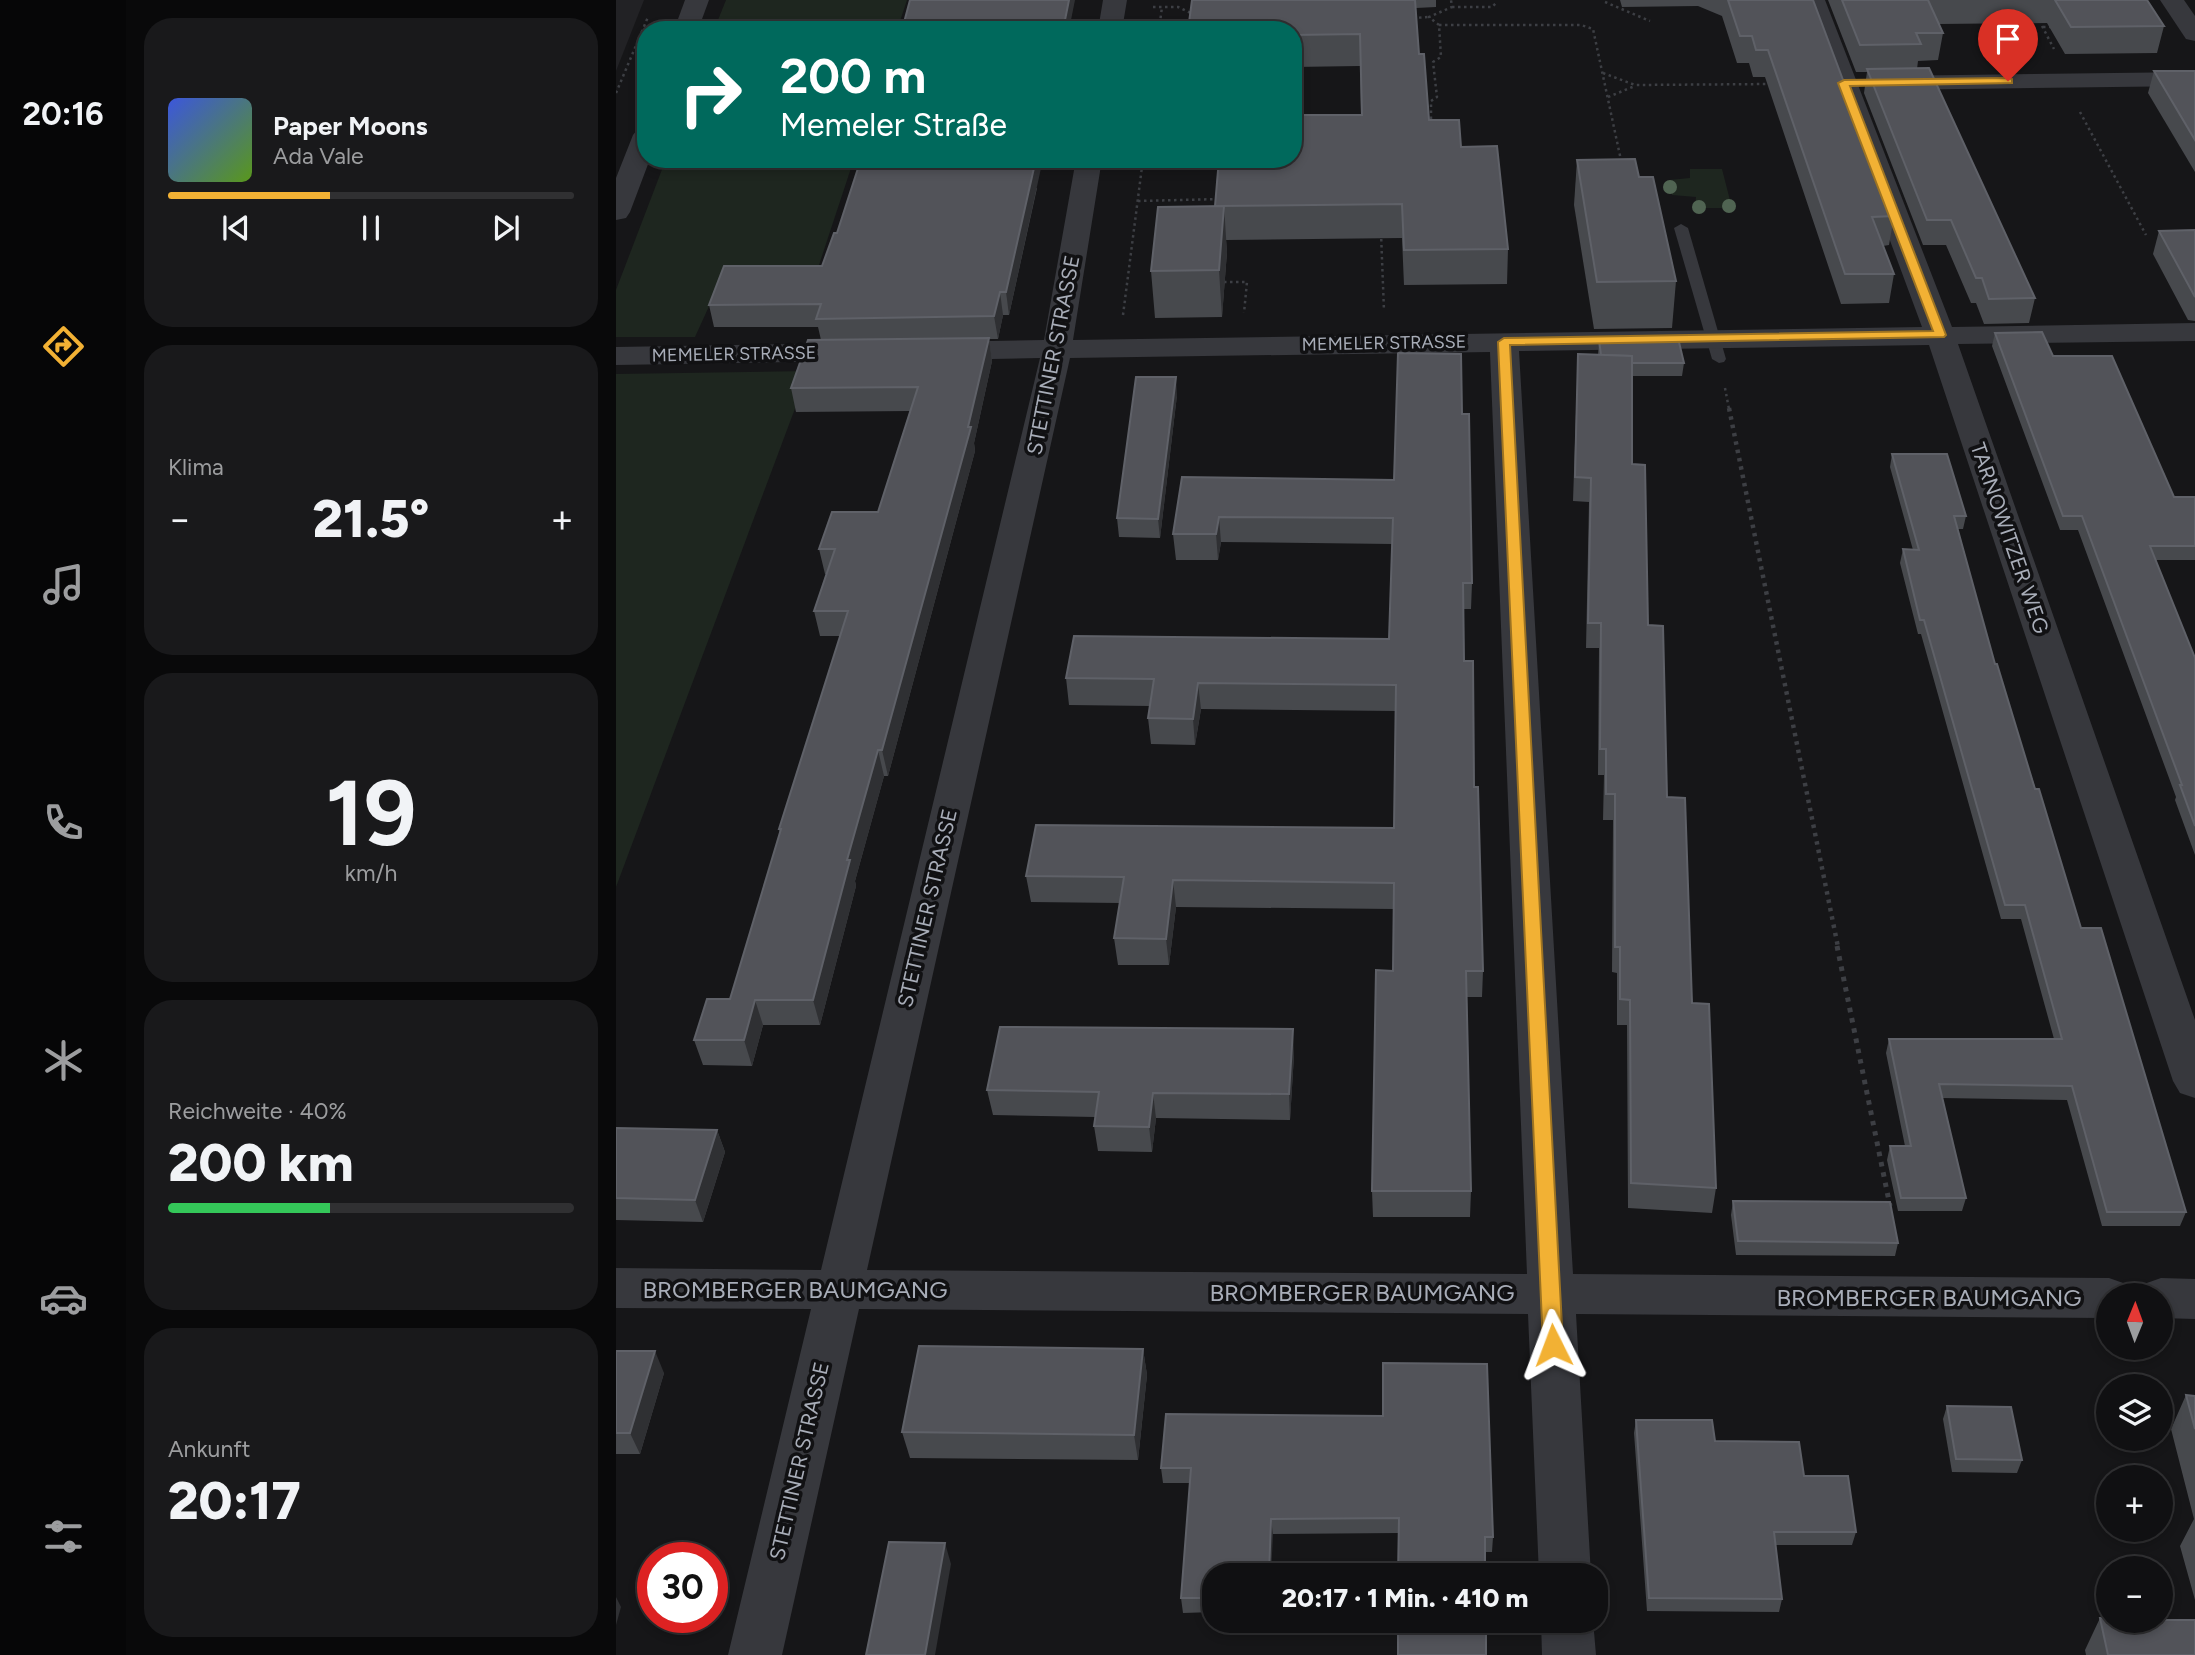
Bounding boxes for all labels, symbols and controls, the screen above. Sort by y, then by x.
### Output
pin [1978,9,2038,81]
icon: arrive [1989,20,2027,58]
text: 200 m [780,46,926,105]
icon: right [665,49,756,140]
text: 20:16 [23,95,103,133]
text: Memeler Straße [780,106,1007,144]
text: Paper Moons [273,110,428,142]
text: Ada Vale [273,142,364,170]
icon: previous [217,209,255,247]
icon: pause [352,209,390,247]
icon: next [487,209,525,247]
street label: STETTINER STRASSE [1021,253,1085,457]
icon: directions [39,322,88,371]
street label: MEMELER STRASSE [1301,331,1467,355]
street label: MEMELER STRASSE [651,342,817,366]
street label: TARNOWITZER WEG [1966,439,2054,637]
text: Klima [168,453,224,481]
text: 21.5° [313,488,429,550]
text: − [168,496,192,542]
text: + [550,496,574,542]
icon: music [39,560,88,609]
text: 19 [325,759,417,868]
icon: phone [39,798,88,847]
street label: STETTINER STRASSE [892,806,962,1010]
text: km/h [345,859,397,887]
icon: climate [39,1036,88,1085]
text: Reichweite · 40% [168,1097,347,1125]
text: 200 km [168,1132,354,1194]
icon: car [39,1274,88,1323]
street label: BROMBERGER BAUMGANG [642,1275,948,1304]
street label: BROMBERGER BAUMGANG [1209,1278,1515,1307]
street label: BROMBERGER BAUMGANG [1776,1283,2082,1312]
north arrow [2096,1283,2174,1360]
map controls [2096,1283,2173,1633]
position arrow [1516,1308,1590,1382]
street label: STETTINER STRASSE [764,1359,834,1563]
button: layers [2096,1374,2173,1451]
text: Ankunft [168,1435,250,1463]
button: + [2096,1465,2173,1542]
text: 20:17 [168,1470,301,1532]
icon: filters [39,1512,88,1561]
speed limit sign: 30 [637,1542,728,1633]
button: − [2096,1556,2173,1633]
text: 20:17 · 1 Min. · 410 m [1282,1582,1528,1614]

